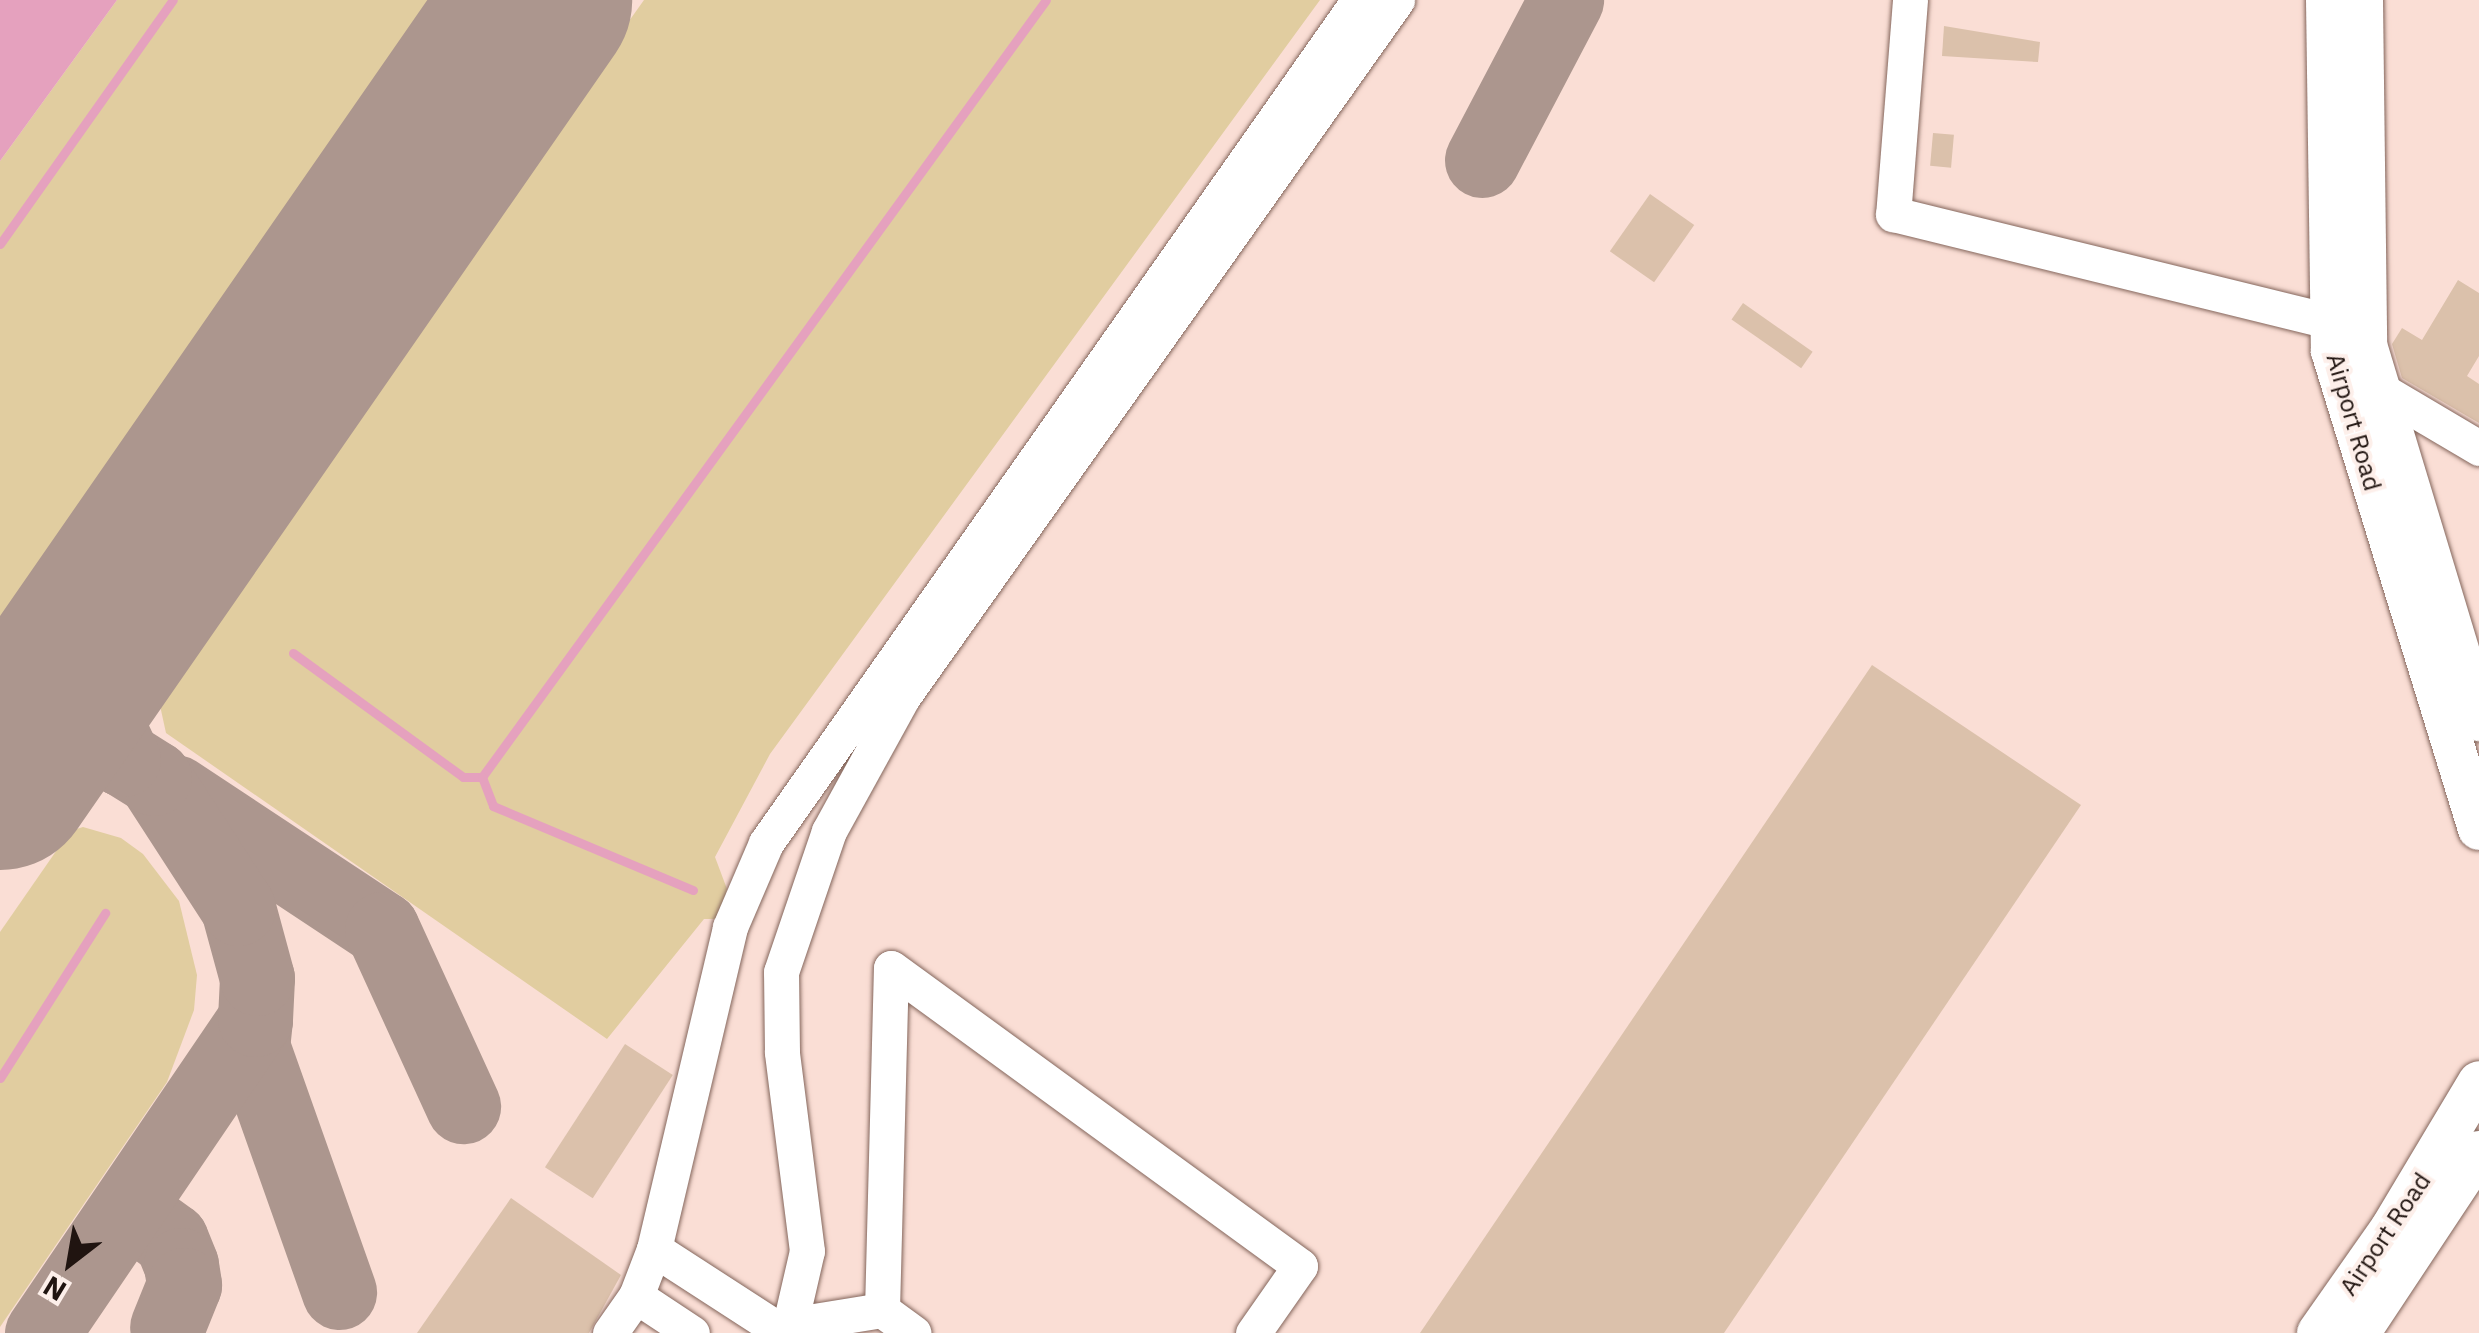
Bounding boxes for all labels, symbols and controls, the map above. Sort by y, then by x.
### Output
street label: Airport Road [2320,350,2388,494]
street label: Airport Road [2333,1167,2437,1301]
north arrow [20,1213,120,1313]
text: N [36,1268,73,1310]

